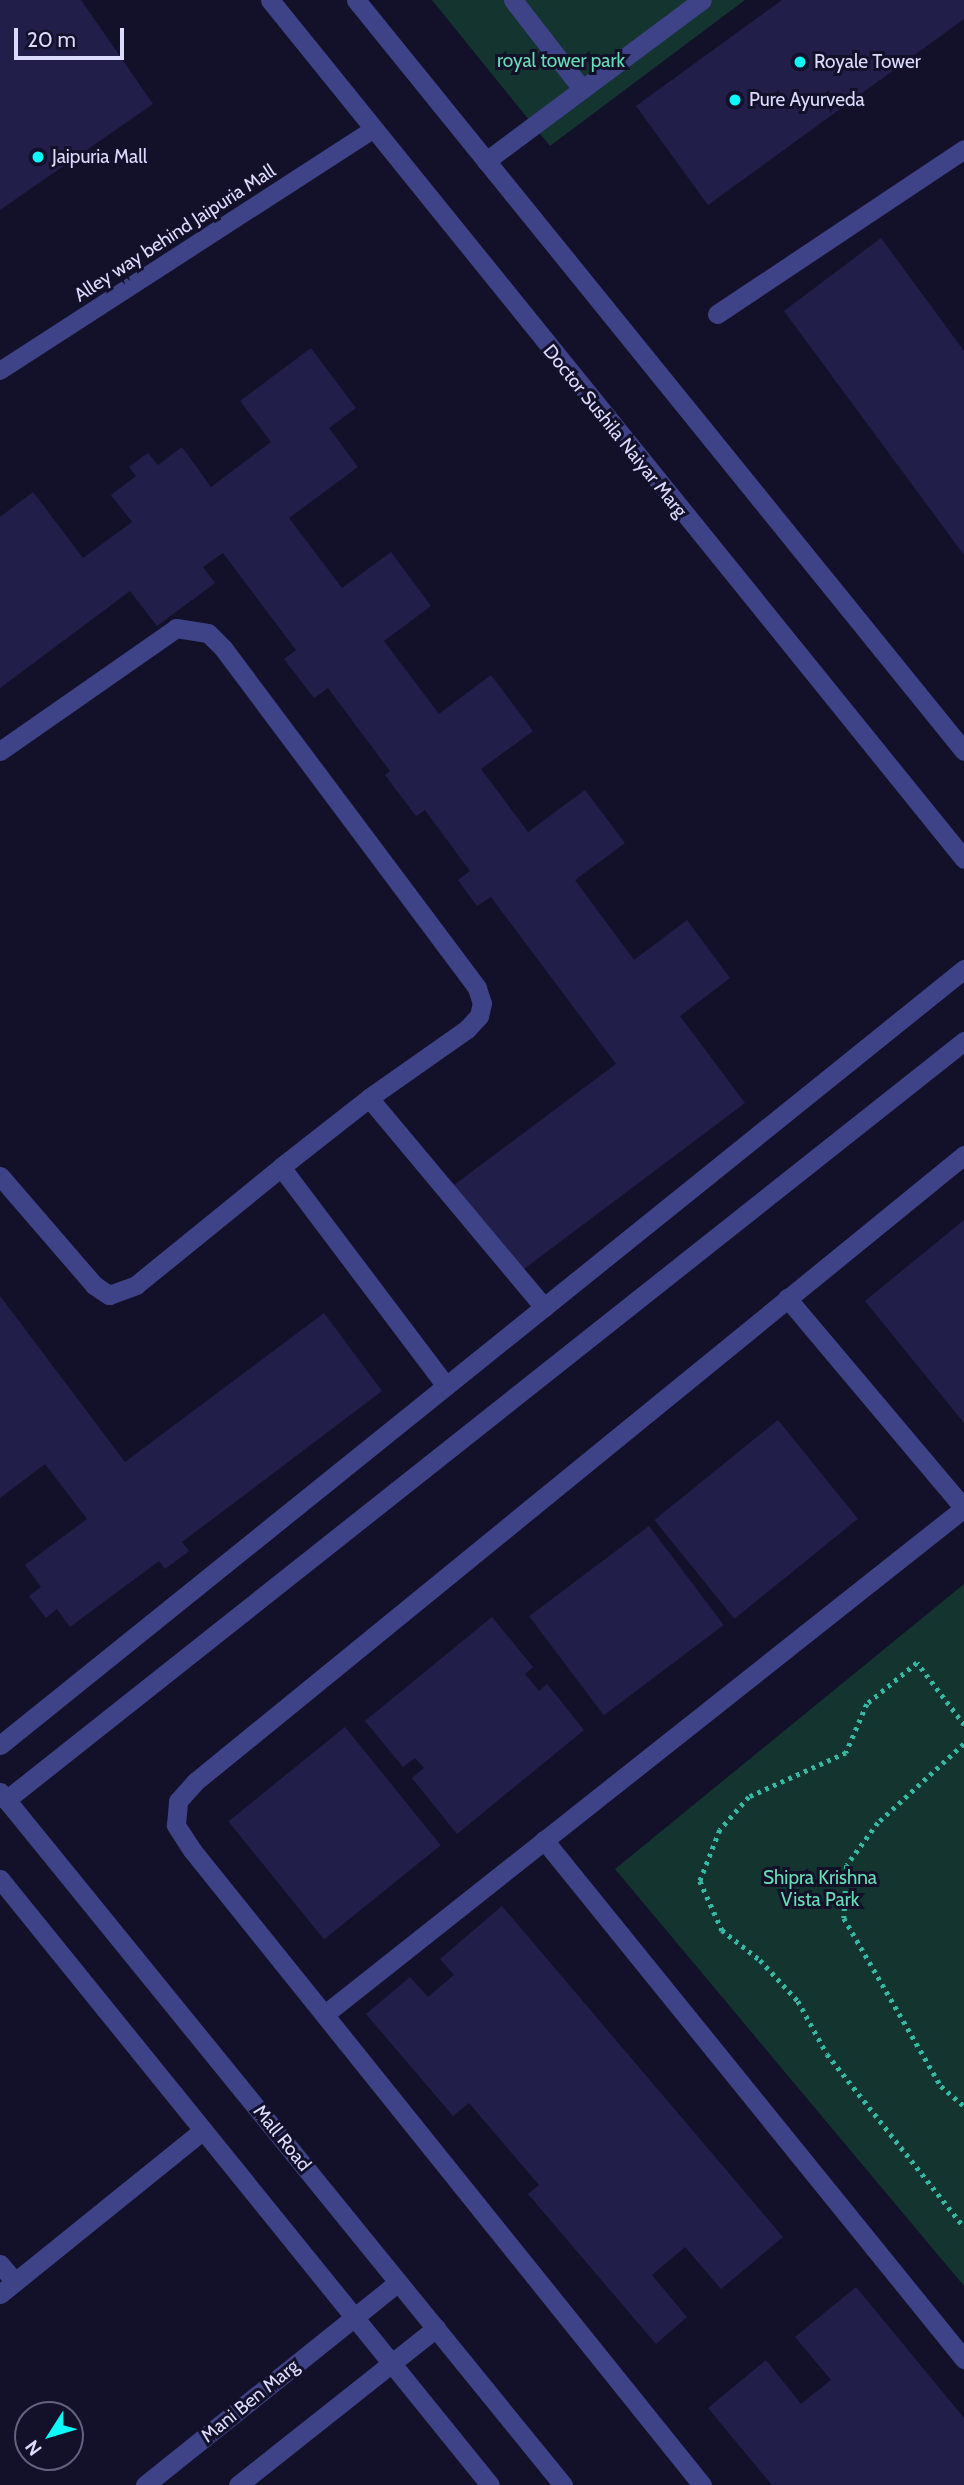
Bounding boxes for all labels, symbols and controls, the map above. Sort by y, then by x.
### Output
scale bar [18,14,128,58]
text: 20 m [27,27,76,52]
park label: royal tower park [497,50,625,72]
place label: Royale Tower [814,51,921,73]
marker: Royale Tower [792,54,808,70]
place label: Pure Ayurveda [749,89,865,111]
marker: Pure Ayurveda [727,92,743,108]
place label: Jaipuria Mall [52,146,147,168]
marker: Jaipuria Mall [30,149,46,165]
street label: Alley way behind Jaipuria Mall [70,159,280,307]
street label: Doctor Sushila Naiyar Marg [538,340,692,522]
park label: Shipra Krishna Vista Park [763,1867,877,1911]
street label: Mall Road [248,2100,316,2176]
street label: Mani Ben Marg [197,2355,303,2447]
north arrow [14,2401,84,2471]
text: N [20,2435,47,2460]

